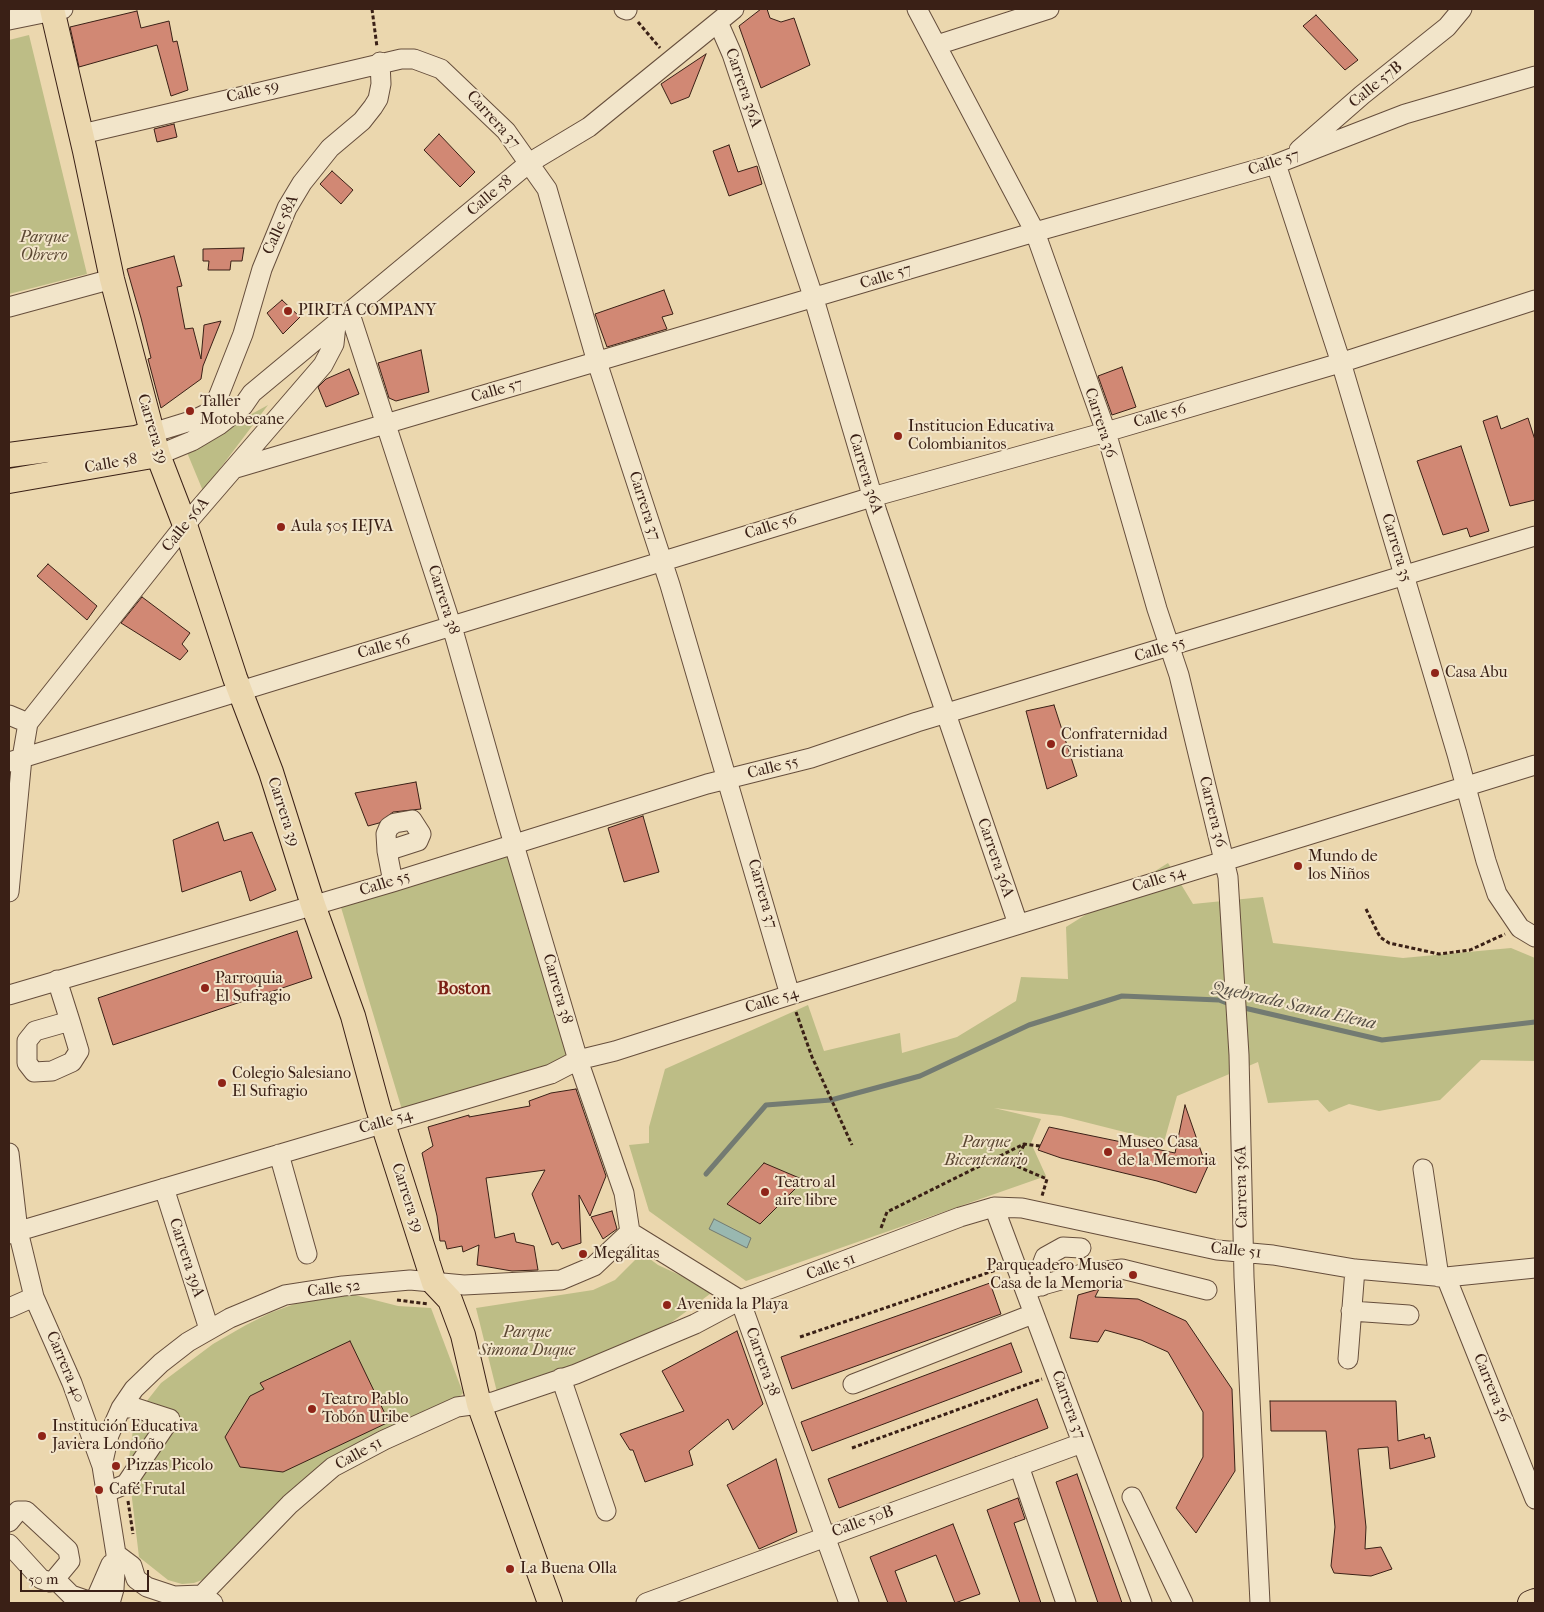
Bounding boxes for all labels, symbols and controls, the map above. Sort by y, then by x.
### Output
street label: Carrera 36A [720,46,766,130]
street label: Calle 57B [1345,58,1407,112]
street label: Calle 59 [225,77,281,107]
street label: Carrera 37 [462,87,524,153]
street label: Calle 57 [1246,146,1302,180]
street label: Calle 58 [463,172,517,220]
street label: Calle 58A [259,192,303,258]
park label: Parque Obrero [20,228,68,266]
street label: Calle 57 [858,260,914,294]
place label: PIRITA COMPANY [298,301,436,321]
marker: PIRITA COMPANY [282,305,294,317]
street label: Calle 57 [469,374,525,408]
street label: Carrera 36 [1080,386,1120,460]
street label: Carrera 39 [132,392,172,466]
place label: Taller Motobecane [200,392,284,430]
street label: Calle 56 [1131,399,1189,433]
marker: Taller Motobecane [184,405,196,417]
place label: Institucion Educativa Colombianitos [908,417,1054,455]
marker: Institucion Educativa Colombianitos [892,430,904,442]
street label: Carrera 36A [844,432,886,516]
street label: Calle 58 [83,450,139,478]
street label: Carrera 37 [624,469,664,543]
street label: Calle 56A [158,494,214,556]
street label: Calle 56 [742,510,800,544]
street label: Carrera 35 [1376,511,1416,585]
place label: Aula 505 IEJVA [291,517,393,537]
marker: Aula 505 IEJVA [275,521,287,533]
street label: Carrera 38 [423,563,463,637]
street label: Calle 56 [355,630,413,664]
street label: Calle 55 [1132,633,1188,667]
place label: Casa Abu [1445,663,1508,683]
marker: Casa Abu [1429,667,1441,679]
place label: Confraternidad Cristiana [1061,725,1168,763]
marker: Confraternidad Cristiana [1045,738,1057,750]
street label: Calle 55 [745,752,801,784]
street label: Carrera 39 [263,775,303,849]
street label: Carrera 36 [1194,775,1230,849]
street label: Carrera 36A [972,816,1018,900]
place label: Mundo de los Niños [1308,847,1378,885]
street label: Carrera 37 [743,857,781,931]
marker: Mundo de los Niños [1292,860,1304,872]
street label: Calle 54 [1130,863,1188,897]
street label: Calle 55 [357,867,413,901]
street label: Carrera 38 [538,952,576,1026]
place label: Parroquia El Sufragio [215,969,291,1007]
water label: Quebrada Santa Elena [1210,977,1378,1035]
district label: Boston [437,979,491,1001]
marker: Parroquia El Sufragio [199,982,211,994]
street label: Calle 54 [743,984,801,1018]
place label: Colegio Salesiano El Sufragio [232,1064,351,1102]
marker: Colegio Salesiano El Sufragio [216,1077,228,1089]
street label: Calle 54 [357,1105,415,1139]
park label: Parque Bicentenario [944,1133,1028,1171]
place label: Museo Casa de la Memoria [1118,1133,1216,1171]
street label: Carrera 36A [1232,1145,1252,1229]
marker: Museo Casa de la Memoria [1102,1146,1114,1158]
street label: Carrera 39 [387,1161,427,1235]
place label: Teatro al aire libre [775,1173,837,1211]
marker: Teatro al aire libre [759,1186,771,1198]
street label: Carrera 39A [164,1216,208,1300]
street label: Calle 51 [1210,1239,1262,1263]
place label: Megalitas [593,1244,659,1264]
marker: Megalitas [577,1248,589,1260]
street label: Calle 51 [804,1249,858,1285]
place label: Parqueadero Museo Casa de la Memoria [986,1256,1123,1294]
marker: Parqueadero Museo Casa de la Memoria [1127,1269,1139,1281]
street label: Calle 52 [306,1276,362,1302]
place label: Avenida la Playa [677,1295,788,1315]
marker: Avenida la Playa [661,1299,673,1311]
park label: Parque Simona Duque [479,1323,575,1361]
street label: Carrera 38 [741,1325,783,1399]
street label: Carrera 40 [41,1328,89,1406]
street label: Carrera 36 [1469,1351,1513,1425]
street label: Carrera 37 [1047,1368,1089,1442]
place label: Teatro Pablo Tobón Uribe [322,1390,409,1428]
marker: Teatro Pablo Tobón Uribe [306,1403,318,1415]
place label: Institución Educativa Javiera Londoño [52,1417,198,1455]
marker: Institución Educativa Javiera Londoño [36,1430,48,1442]
street label: Calle 51 [332,1433,386,1475]
place label: Pizzas Picolo [126,1456,213,1476]
marker: Pizzas Picolo [110,1460,122,1472]
place label: Café Frutal [109,1480,186,1500]
marker: Café Frutal [93,1484,105,1496]
street label: Calle 50B [829,1502,897,1542]
place label: La Buena Olla [520,1559,617,1579]
scale bar [22,1560,151,1592]
marker: La Buena Olla [504,1563,516,1575]
text: 50 m [28,1570,58,1588]

